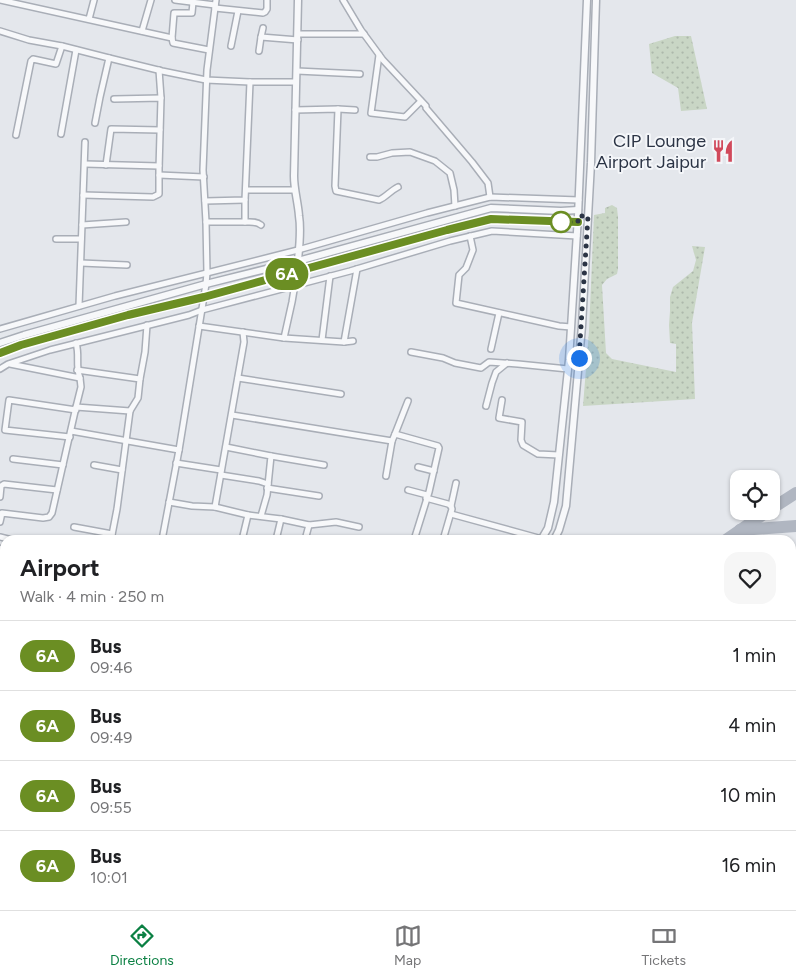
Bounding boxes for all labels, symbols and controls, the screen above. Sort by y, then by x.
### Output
place label: CIP Lounge Airport Jaipur [596,130,706,173]
restaurant icon: CIP Lounge Airport Jaipur [710,138,736,164]
unlabelled marker [550,211,572,233]
line badge: 6A [264,258,310,290]
text: 6A [275,263,299,285]
your location [567,346,592,371]
map controls [730,470,780,520]
button: locate [730,470,780,520]
button: heart [724,552,776,604]
text: Airport [20,553,100,582]
text: Walk · 4 min · 250 m [20,587,164,606]
text: Bus [90,635,121,658]
text: 1 min [732,644,776,667]
text: 6A [36,645,59,667]
text: 09:46 [90,658,132,677]
text: Bus [90,705,121,728]
text: 4 min [728,714,776,737]
text: 6A [36,715,59,737]
text: 09:49 [90,728,132,747]
text: Bus [90,775,121,798]
text: 10 min [720,784,776,807]
text: 6A [36,785,59,807]
text: 09:55 [90,798,132,817]
text: Bus [90,845,121,868]
text: 16 min [722,854,776,877]
text: 6A [36,855,59,877]
text: 10:01 [90,868,128,887]
tab: Directions [110,922,174,969]
tab: Map [394,922,422,969]
tab: Tickets [641,922,686,969]

